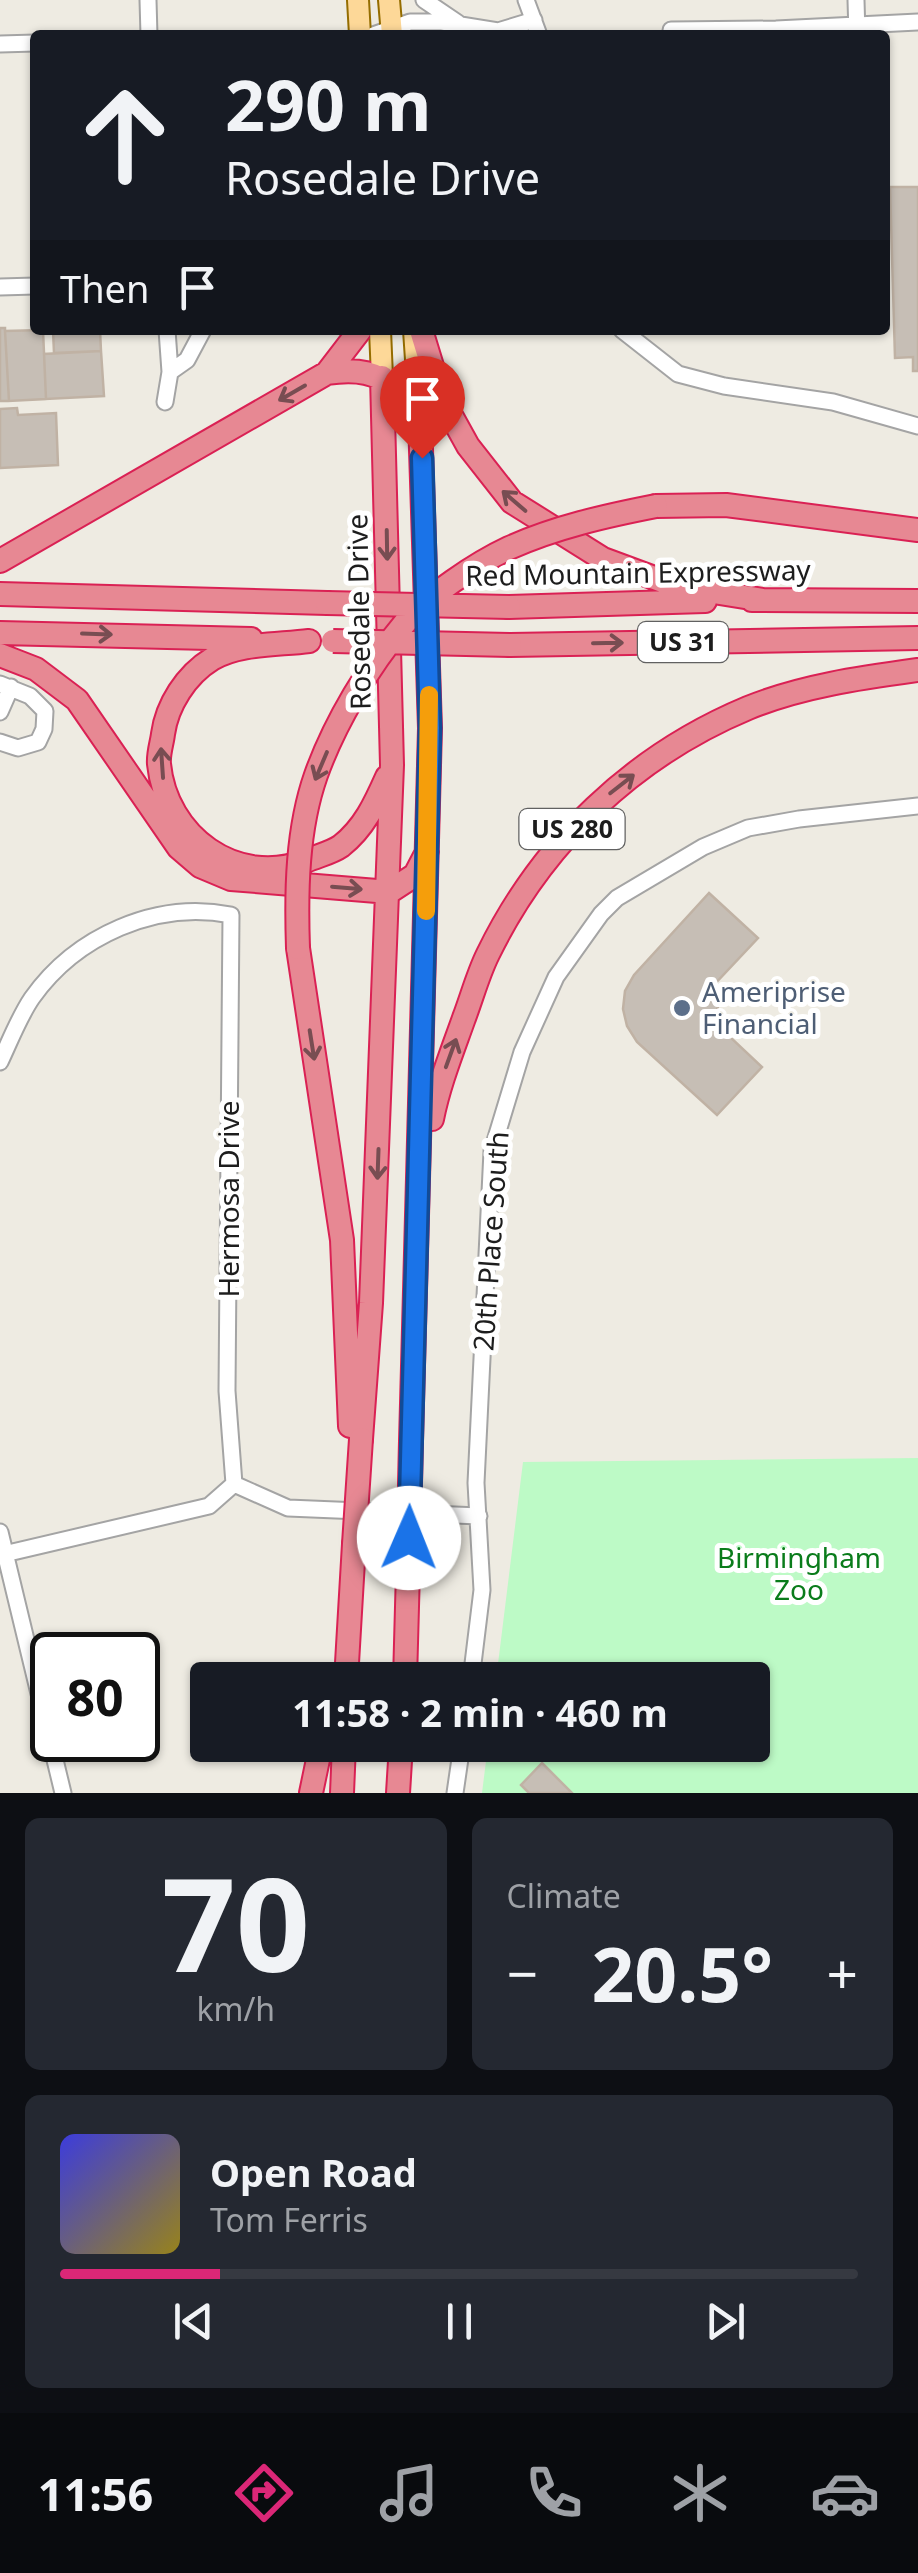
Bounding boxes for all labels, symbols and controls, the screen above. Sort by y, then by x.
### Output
text: 290 m [225,56,432,152]
icon: ahead [60,70,190,200]
text: Rosedale Drive [225,147,540,208]
icon: arrive [170,260,225,315]
text: Then [60,262,150,314]
pin [380,356,465,459]
icon: arrive [395,371,450,426]
one-way arrow [278,384,307,404]
one-way arrow [502,489,527,512]
street label: Rosedale Drive [337,514,379,710]
one-way arrow [378,528,397,560]
street label: Red Mountain Expressway [465,550,812,594]
road number: US 31 [638,622,728,662]
one-way arrow [81,625,113,644]
one-way arrow [591,634,623,653]
one-way arrow [153,747,172,780]
one-way arrow [311,750,329,781]
one-way arrow [609,773,635,795]
road number: US 280 [520,809,624,849]
one-way arrow [330,879,363,898]
place label: Ameriprise Financial [702,972,846,1042]
marker: Ameriprise Financial [671,997,693,1019]
one-way arrow [304,1028,322,1060]
one-way arrow [443,1039,461,1070]
street label: Hermosa Drive [209,1101,247,1297]
street label: 20th Place South [463,1130,517,1352]
one-way arrow [368,1148,387,1180]
position arrow [357,1486,461,1590]
park label: Birmingham Zoo [717,1538,881,1608]
speed limit sign: 80 [30,1632,160,1762]
text: 11:58 · 2 min · 460 m [292,1686,668,1738]
text: 70 [161,1833,310,2010]
text: Climate [507,1874,621,1917]
text: 20.5° [591,1922,773,2024]
text: − [507,1935,538,2010]
text: + [827,1935,858,2010]
text: km/h [196,1987,275,2030]
text: Open Road [210,2146,417,2198]
text: Tom Ferris [210,2198,368,2241]
icon: previous [166,2294,221,2349]
icon: pause [432,2294,487,2349]
icon: next [698,2294,753,2349]
icon: directions [229,2458,299,2528]
icon: music [374,2458,444,2528]
icon: phone [519,2458,589,2528]
icon: climate [665,2458,735,2528]
icon: car [810,2458,880,2528]
text: 11:56 [38,2463,153,2524]

